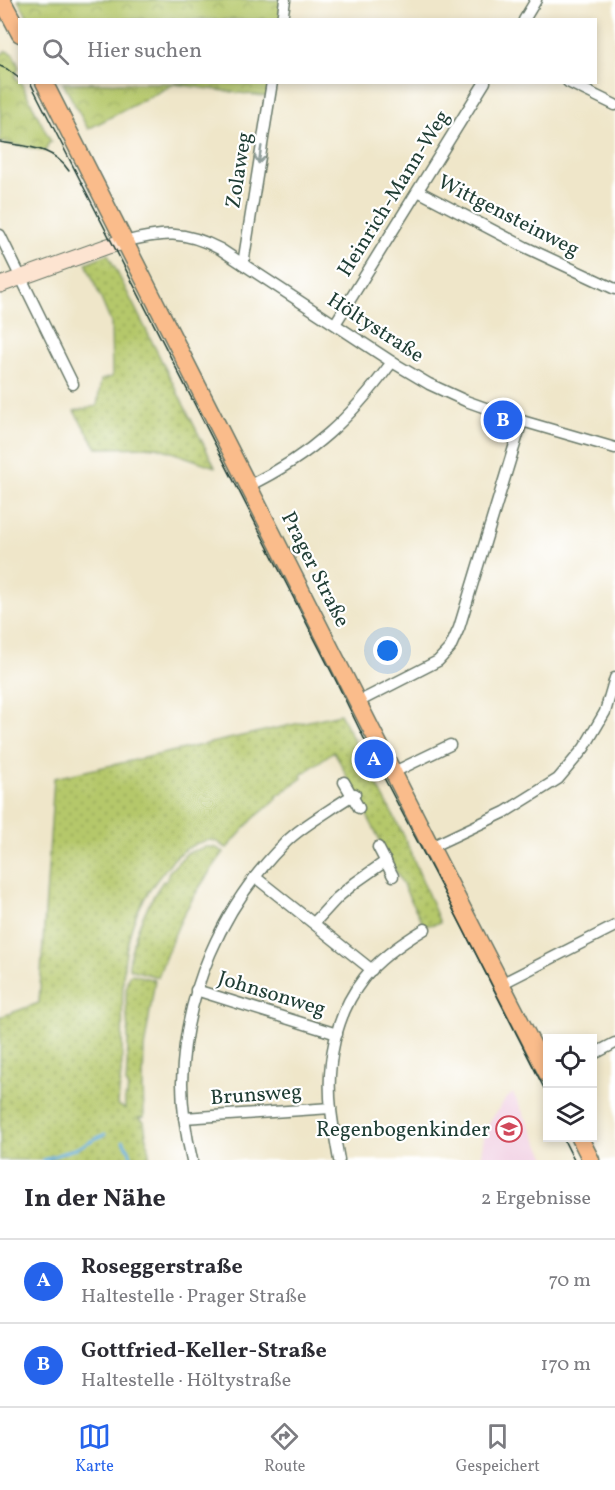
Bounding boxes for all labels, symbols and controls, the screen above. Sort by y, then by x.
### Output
search box [18,18,597,84]
icon: search [39,35,72,68]
text: Hier suchen [87,36,202,67]
street label: Heinrich-Mann-Weg [331,105,457,283]
street label: Zolaweg [219,130,260,211]
one-way arrow [254,145,265,164]
street label: Wittgensteinweg [433,168,584,265]
street label: Höltystraße [321,286,429,370]
pin: B [484,398,522,442]
street label: Prager Straße [273,507,356,632]
your location [373,636,402,665]
pin: A [354,736,394,782]
street label: Johnsonweg [214,964,329,1025]
map controls [543,1034,597,1142]
button: locate [543,1034,597,1088]
street label: Brunsweg [209,1078,303,1113]
button: layers [543,1088,597,1142]
school or university icon: Regenbogenkinder [494,1114,524,1144]
place label: Regenbogenkinder [316,1116,490,1145]
text: In der Nähe [24,1181,166,1217]
text: 2 Ergebnisse [481,1185,591,1213]
text: Roseggerstraße [81,1252,243,1283]
text: A [36,1267,51,1295]
text: 70 m [548,1267,591,1295]
text: Haltestelle · Prager Straße [81,1283,306,1311]
text: Gottfried-Keller-Straße [81,1336,327,1367]
text: B [37,1351,50,1379]
text: 170 m [541,1351,591,1379]
text: Haltestelle · Höltystraße [81,1367,291,1395]
tab: Karte [75,1420,114,1478]
tab: Route [264,1420,305,1478]
tab: Gespeichert [456,1420,540,1478]

